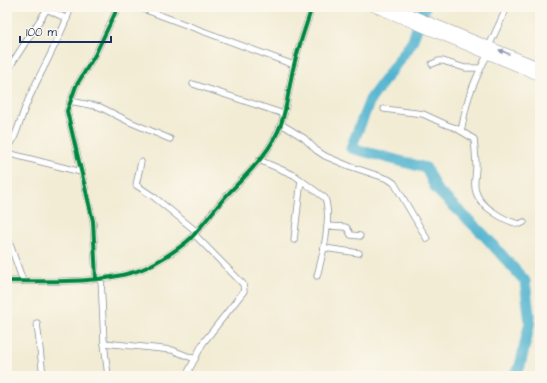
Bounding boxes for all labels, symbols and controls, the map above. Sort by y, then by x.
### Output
scale bar [20,18,111,44]
text: 100 m [26,24,57,41]
one-way arrow [498,49,510,56]

